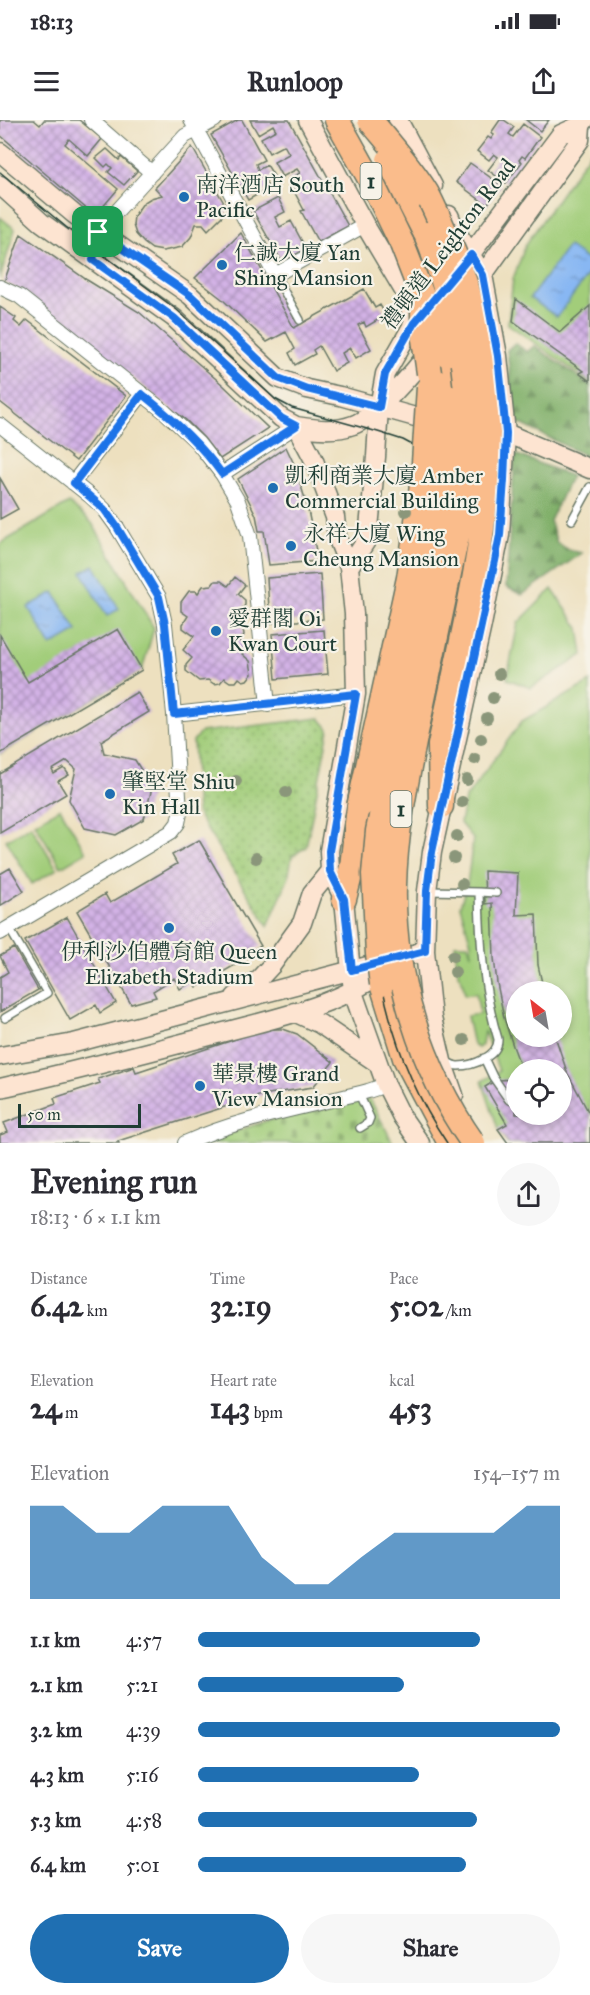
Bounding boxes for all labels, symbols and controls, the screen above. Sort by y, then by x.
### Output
text: 18:13 [30,8,73,35]
icon: menu [30,65,63,98]
text: Runloop [247,65,343,98]
icon: share [527,65,560,98]
street label: 禮頓道 Leighton Road [375,153,521,335]
road number: 1 [360,163,382,199]
place label: 南洋酒店 South Pacific [196,171,344,223]
marker: 南洋酒店 South Pacific [177,190,191,204]
pin [72,206,123,257]
icon: arrive [81,215,114,248]
place label: 仁誠大廈 Yan Shing Mansion [234,239,373,291]
marker: 仁誠大廈 Yan Shing Mansion [215,258,229,272]
place label: 凱利商業大廈 Amber Commercial Building [285,462,484,514]
marker: 凱利商業大廈 Amber Commercial Building [266,481,280,495]
place label: 永祥大廈 Wing Cheung Mansion [303,520,459,572]
marker: 永祥大廈 Wing Cheung Mansion [284,539,298,553]
place label: 愛群閣 Oi Kwan Court [228,605,337,657]
marker: 愛群閣 Oi Kwan Court [209,624,223,638]
place label: 肇堅堂 Shiu Kin Hall [122,768,236,820]
marker: 肇堅堂 Shiu Kin Hall [103,787,117,801]
road number: 1 [390,791,412,827]
marker: 伊利沙伯體育館 Queen Elizabeth Stadium [162,921,176,935]
place label: 伊利沙伯體育館 Queen Elizabeth Stadium [61,938,277,990]
north arrow [506,981,572,1047]
map controls [506,981,572,1125]
button: locate [506,1059,572,1125]
place label: 華景樓 Grand View Mansion [211,1060,343,1112]
marker: 華景樓 Grand View Mansion [193,1079,207,1093]
scale bar [18,1101,141,1128]
text: 50 m [27,1105,61,1124]
text: Evening run [30,1162,197,1202]
button: share [497,1163,560,1226]
text: 18:13 · 6 × 1.1 km [30,1205,161,1229]
text: Distance [30,1269,87,1288]
text: Time [210,1269,245,1288]
text: Pace [389,1269,418,1288]
text: 6.42 [30,1288,83,1324]
text: 32:19 [210,1288,272,1324]
text: 5:02 [389,1288,443,1324]
text: km [83,1301,108,1320]
text: /km [443,1301,472,1320]
text: Elevation [30,1371,94,1390]
text: Heart rate [210,1371,277,1390]
text: kcal [389,1371,414,1390]
text: 24 [30,1390,62,1426]
text: 143 [210,1390,250,1426]
text: 453 [389,1390,432,1426]
text: m [62,1403,78,1422]
text: bpm [250,1403,283,1422]
text: Elevation [30,1461,109,1485]
text: 154–157 m [473,1461,560,1485]
text: 1.1 km [30,1628,80,1652]
text: 4:57 [126,1628,162,1652]
text: 2.1 km [30,1673,83,1697]
text: 5:21 [126,1673,158,1697]
text: 3.2 km [30,1718,82,1742]
text: 4:39 [126,1718,161,1742]
text: 4.3 km [30,1763,84,1787]
text: 5:16 [126,1763,158,1787]
text: 5.3 km [30,1808,81,1832]
text: 4:58 [126,1808,162,1832]
text: 6.4 km [30,1853,86,1877]
text: 5:01 [126,1853,160,1877]
button: Save [30,1914,289,1983]
button: Share [301,1914,560,1983]

